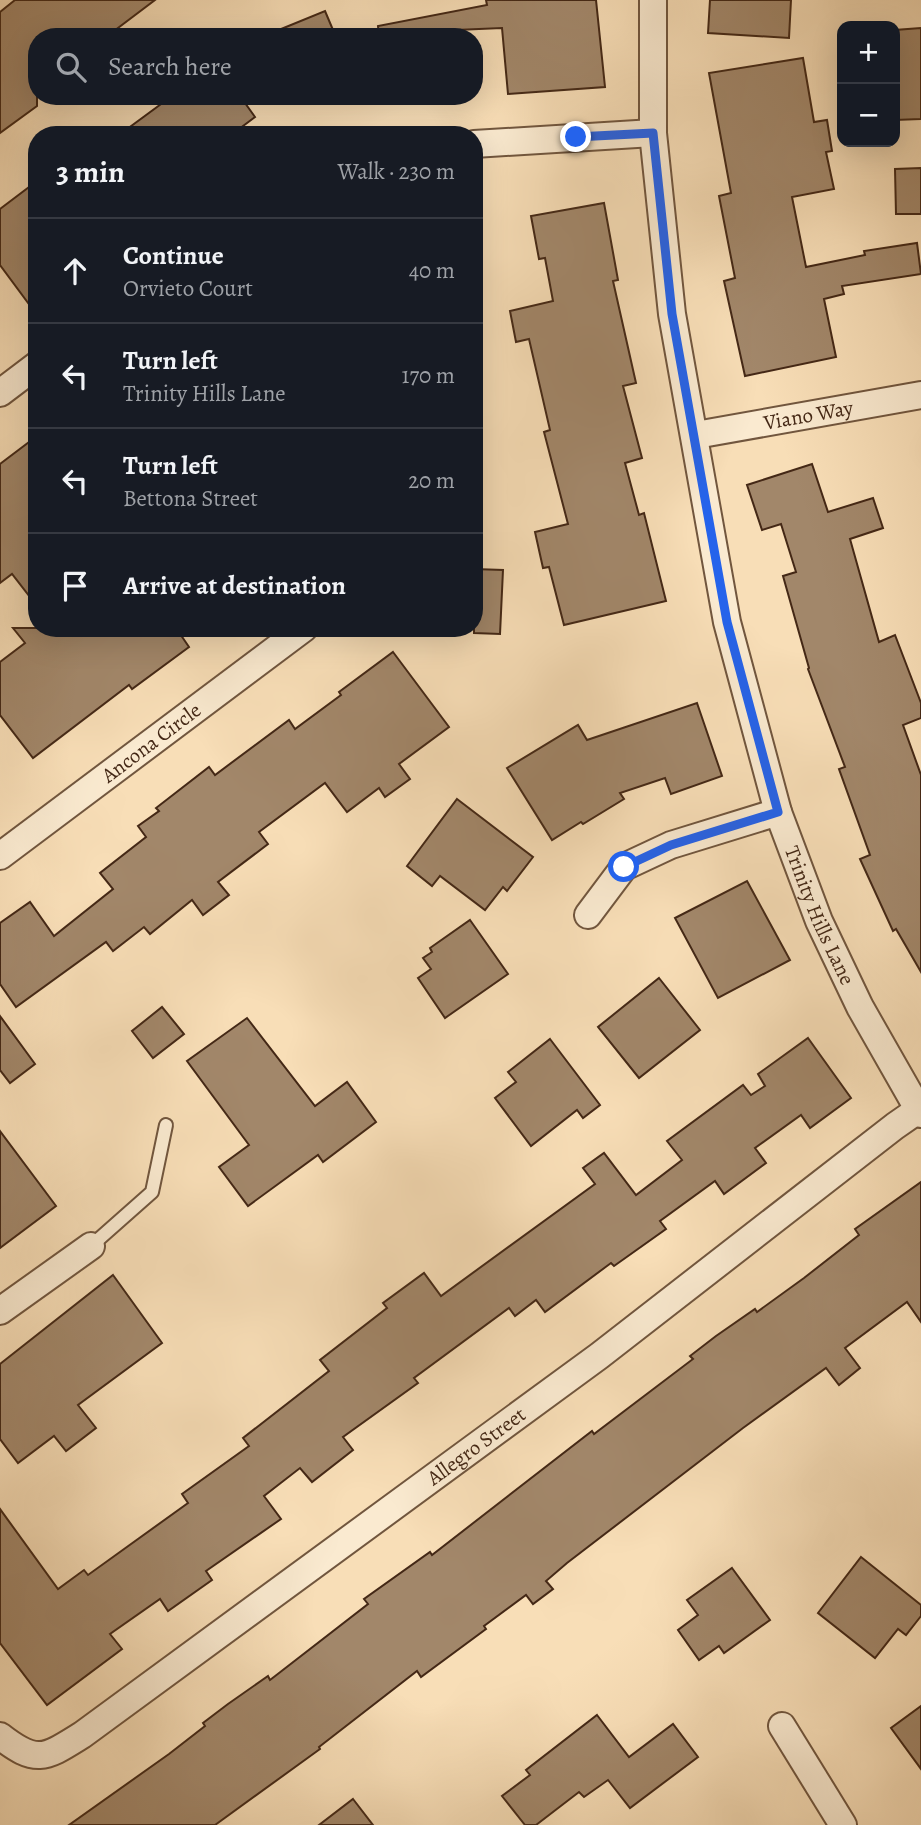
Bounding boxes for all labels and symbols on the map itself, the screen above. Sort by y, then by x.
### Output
route end [560,121,591,152]
street label: Viano Way [760,393,856,437]
street label: Ancona Circle [95,696,207,790]
street label: Trinity Hills Lane [778,842,861,990]
route start [608,851,639,882]
street label: Allegro Street [420,1400,531,1492]

